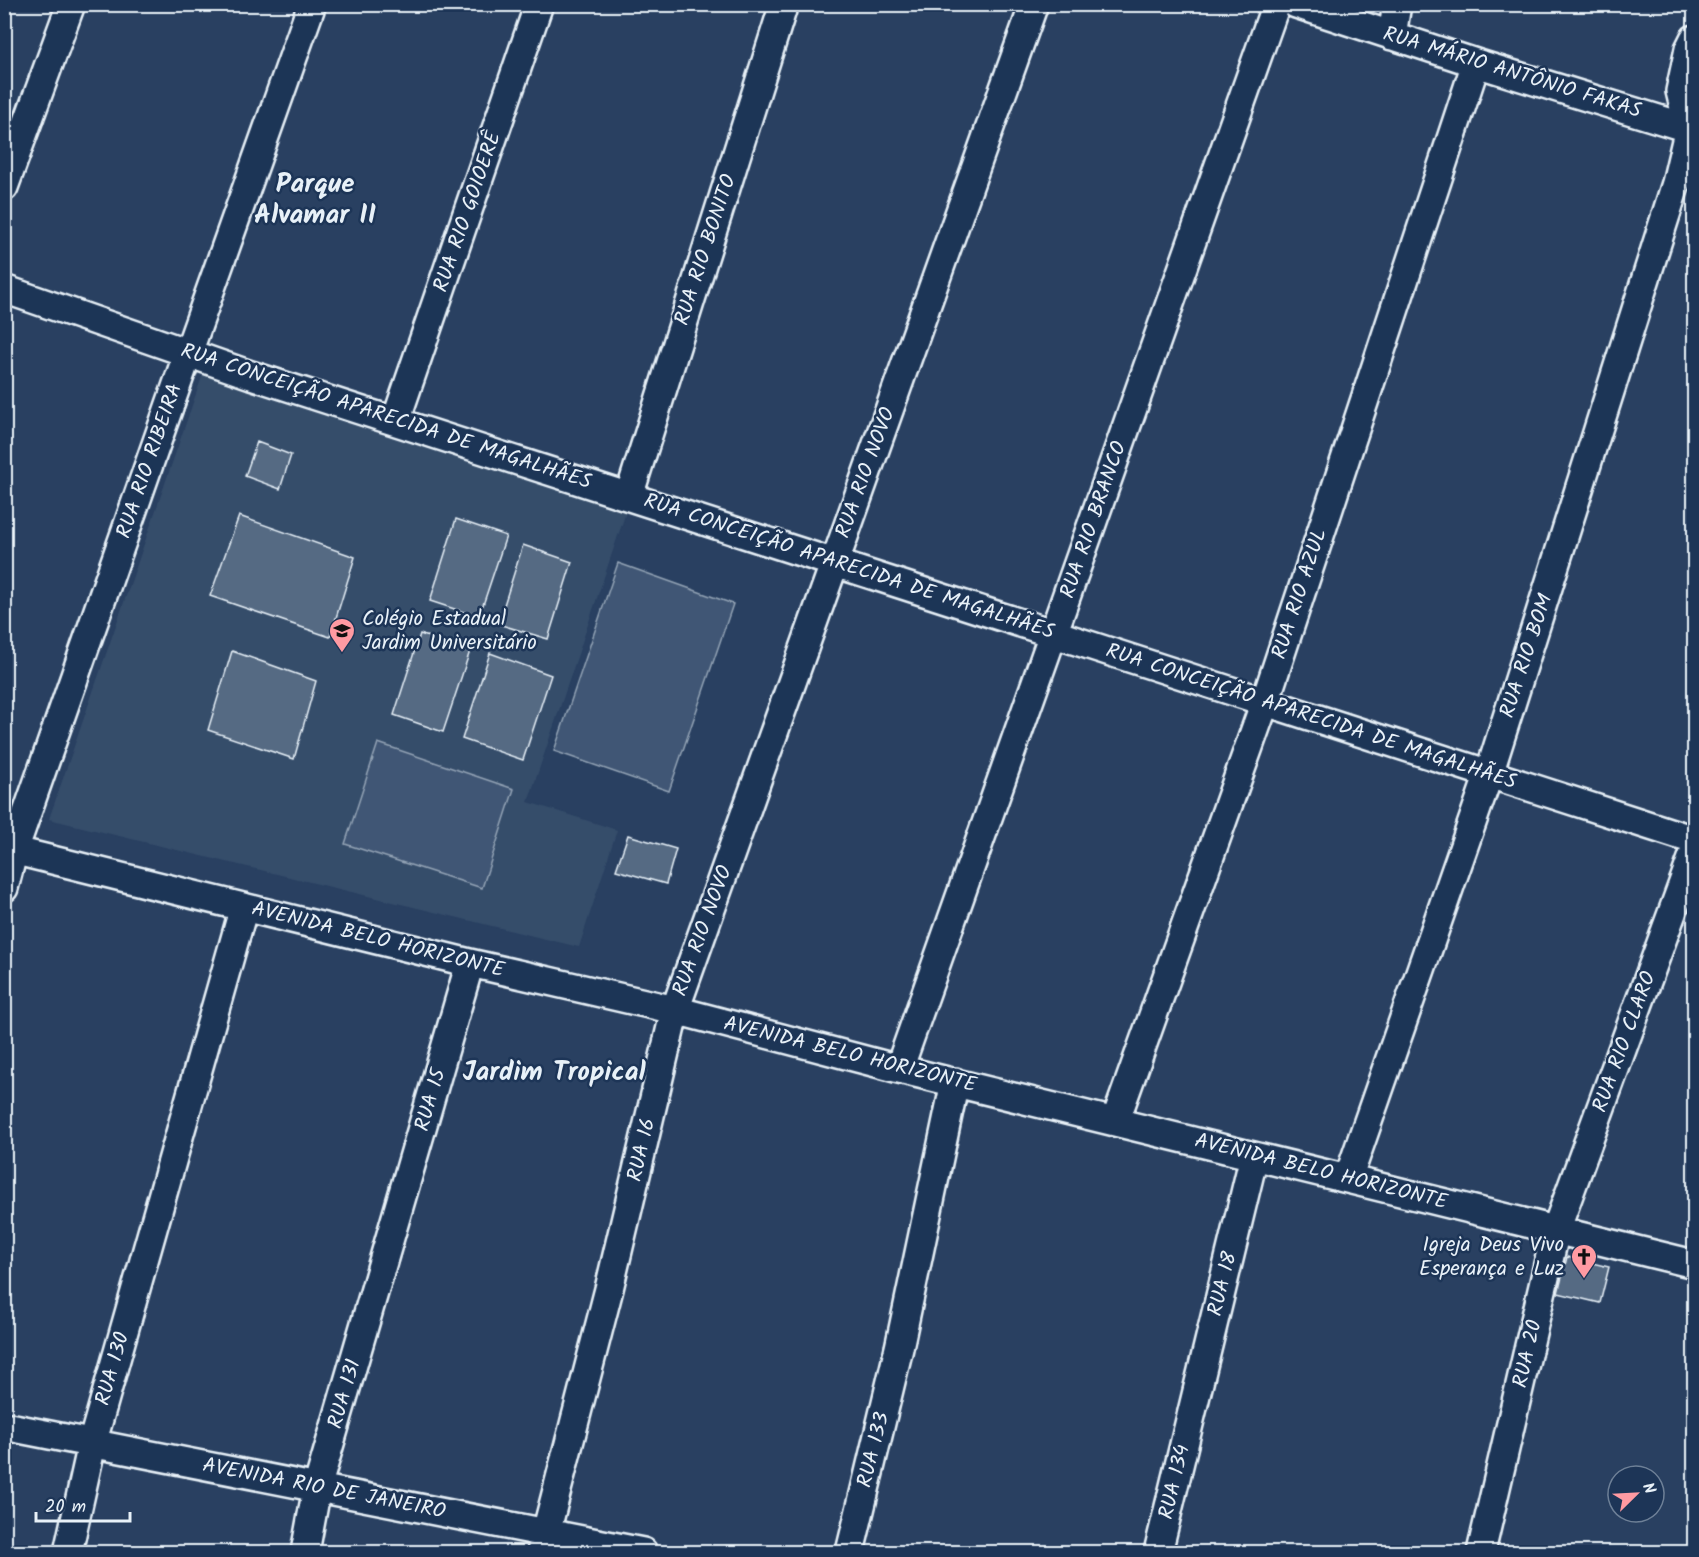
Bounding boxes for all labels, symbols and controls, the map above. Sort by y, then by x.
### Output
street label: RUA MÁRIO ANTÔNIO FAKAS [1379,18,1645,128]
street label: RUA RIO GOIOERÊ [425,127,511,297]
district label: Parque Alvamar II [254,163,376,237]
street label: RUA RIO BONITO [666,170,746,330]
street label: RUA CONCEIÇÃO APARECIDA DE MAGALHÃES [176,335,596,499]
street label: RUA RIO RIBEIRA [108,379,192,543]
street label: RUA RIO NOVO [827,403,905,543]
street label: RUA RIO BRANCO [1052,437,1136,603]
street label: RUA CONCEIÇÃO APARECIDA DE MAGALHÃES [639,485,1059,649]
street label: RUA RIO AZUL [1263,524,1337,664]
street label: RUA RIO BOM [1491,589,1563,722]
place label: Colégio Estadual Jardim Universitário [362,603,537,660]
school or university icon: Colégio Estadual Jardim Universitário [327,616,357,654]
street label: RUA CONCEIÇÃO APARECIDA DE MAGALHÃES [1101,635,1521,799]
street label: RUA RIO NOVO [664,861,742,1001]
street label: AVENIDA BELO HORIZONTE [248,893,509,988]
street label: RUA RIO CLARO [1584,967,1666,1117]
street label: AVENIDA BELO HORIZONTE [720,1008,981,1103]
district label: Jardim Tropical [462,1051,646,1094]
street label: RUA 15 [406,1063,456,1135]
street label: RUA 16 [619,1115,665,1185]
street label: AVENIDA BELO HORIZONTE [1191,1125,1452,1220]
place label: Igreja Deus Vivo Esperança e Luz [1419,1229,1564,1286]
church icon: Igreja Deus Vivo Esperança e Luz [1569,1242,1599,1280]
street label: RUA 18 [1199,1248,1247,1320]
street label: RUA 20 [1504,1317,1552,1391]
street label: RUA 130 [87,1328,139,1410]
street label: RUA 131 [319,1355,371,1433]
street label: RUA 133 [849,1409,899,1491]
street label: RUA 134 [1150,1441,1200,1523]
street label: AVENIDA RIO DE JANEIRO [200,1449,448,1529]
north arrow [1606,1464,1666,1524]
text: N [1635,1479,1662,1498]
scale bar [36,1485,130,1523]
text: 20 m [45,1493,86,1522]

